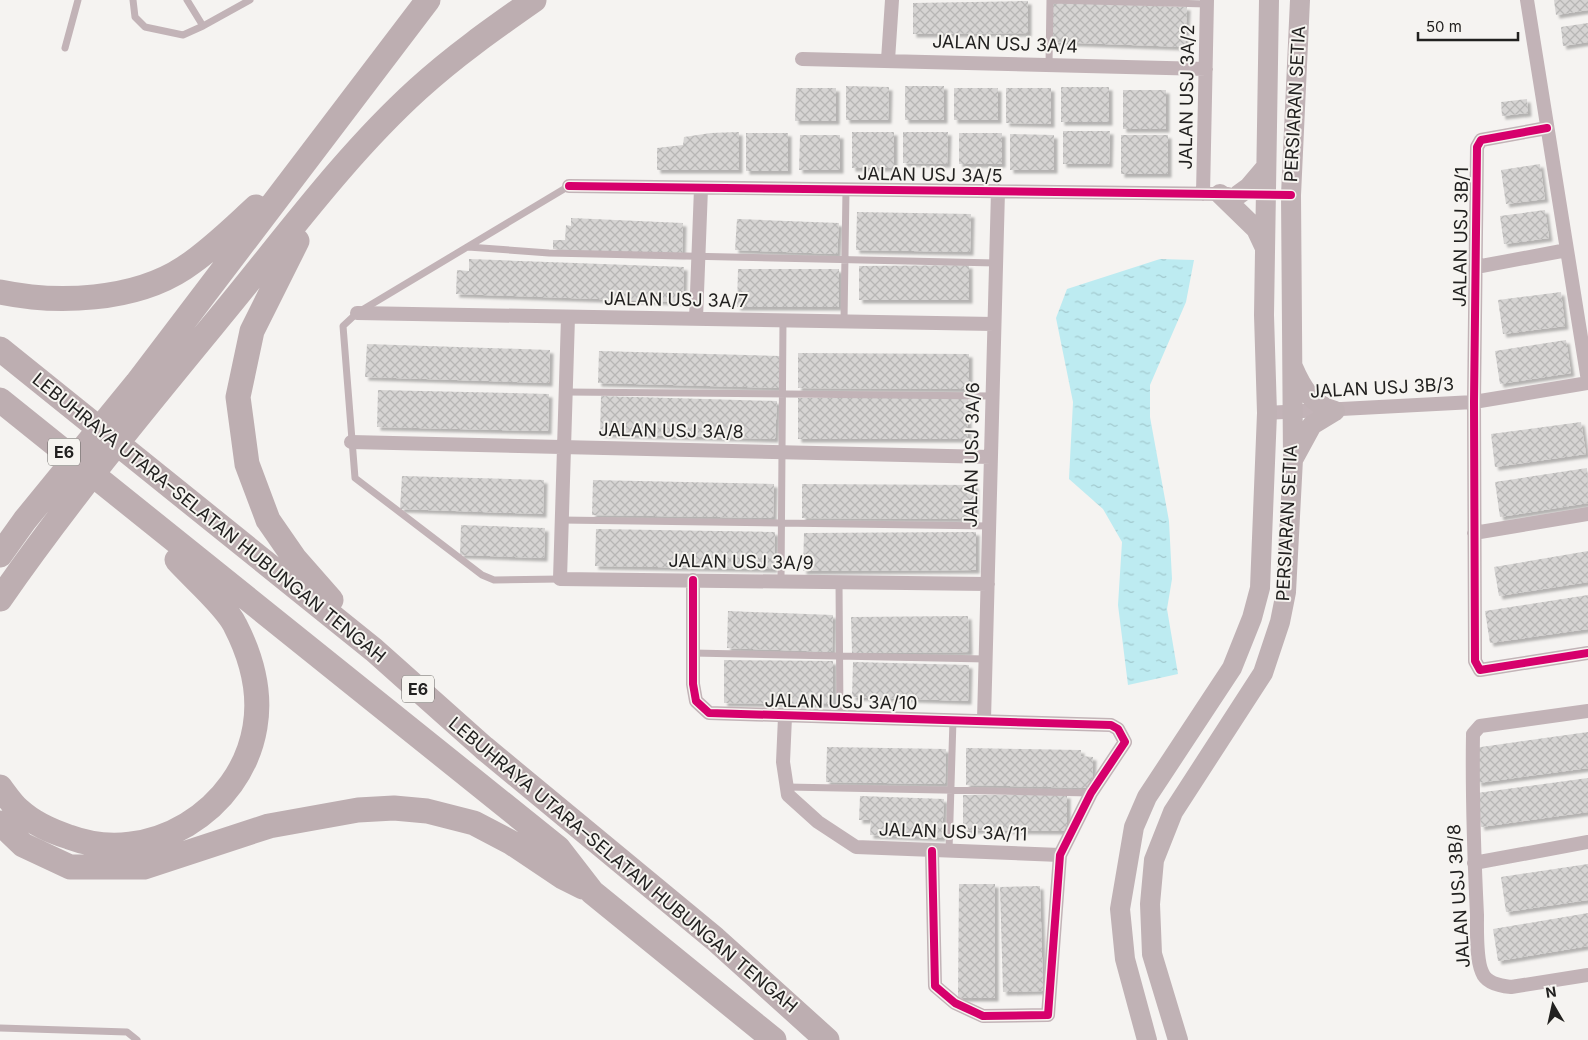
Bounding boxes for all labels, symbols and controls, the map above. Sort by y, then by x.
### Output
scale bar [1418,10,1518,42]
text: 50 m [1426,17,1462,36]
street label: JALAN USJ 3A/2 [1175,24,1198,170]
street label: PERSIARAN SETIA [1280,25,1309,183]
street label: JALAN USJ 3A/4 [932,30,1078,57]
street label: JALAN USJ 3A/5 [857,163,1003,186]
street label: JALAN USJ 3B/1 [1449,167,1472,307]
street label: JALAN USJ 3A/7 [604,288,748,311]
street label: LEBUHRAYA UTARA–SELATAN HUBUNGAN TENGAH [28,368,390,667]
street label: JALAN USJ 3B/3 [1309,373,1455,402]
street label: JALAN USJ 3A/6 [960,382,983,528]
street label: JALAN USJ 3A/8 [598,419,744,442]
road number: E6 [48,438,80,466]
street label: PERSIARAN SETIA [1272,444,1301,602]
street label: JALAN USJ 3A/9 [668,550,814,573]
road number: E6 [402,676,434,702]
street label: JALAN USJ 3A/10 [764,690,918,713]
street label: LEBUHRAYA UTARA–SELATAN HUBUNGAN TENGAH [445,712,802,1017]
street label: JALAN USJ 3A/11 [878,818,1028,845]
street label: JALAN USJ 3B/8 [1443,823,1474,969]
north arrow [1528,980,1578,1030]
text: N [1544,982,1557,1001]

